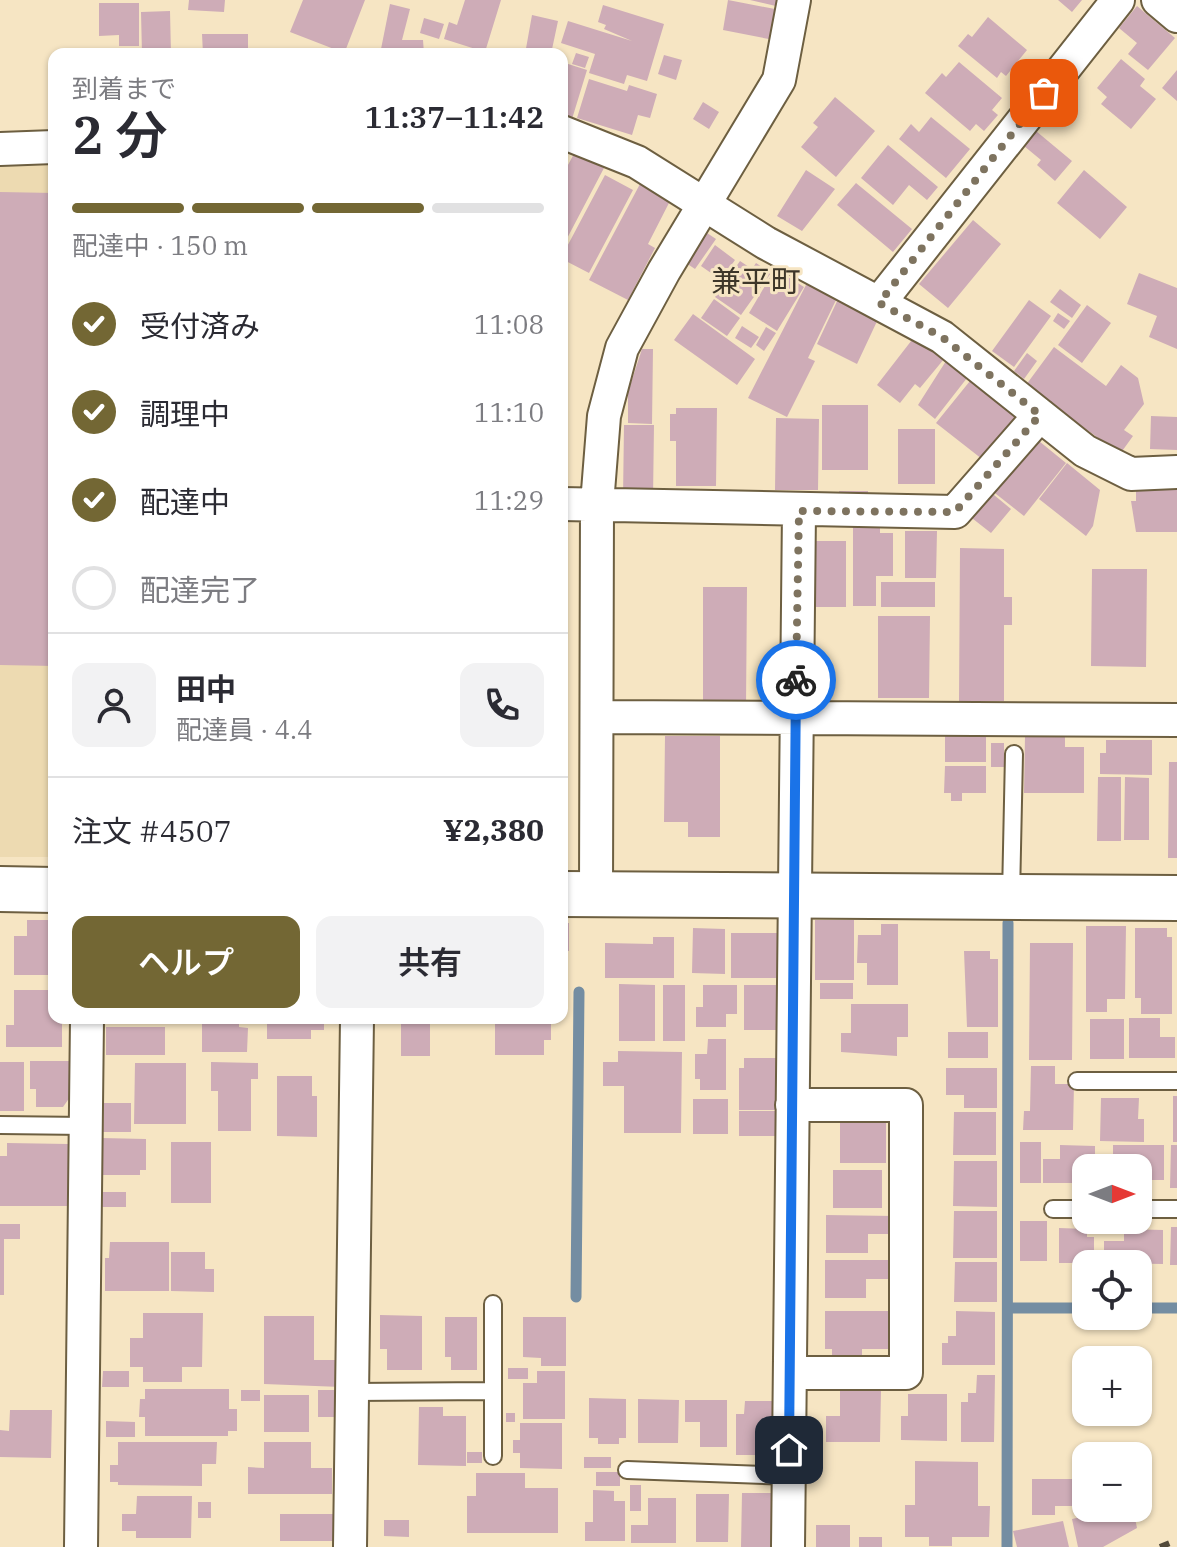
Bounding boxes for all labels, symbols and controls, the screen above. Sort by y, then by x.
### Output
pin [1010,59,1078,127]
text: 到着まで [72,71,176,105]
icon: bag [1022,71,1066,115]
text: 11:37–11:42 [364,97,544,136]
text: 2 分 [72,101,167,168]
text: 配達中 · 150 m [72,228,248,262]
district label: 兼平町 [711,261,801,300]
icon: check [72,302,116,346]
text: 受付済み [140,306,260,345]
text: 11:08 [474,307,544,341]
icon: check [72,390,116,434]
text: 調理中 [140,394,230,433]
text: 11:10 [474,395,544,429]
icon: check [72,478,116,522]
text: 配達中 [140,482,230,521]
text: 11:29 [474,483,544,517]
text: 配達完了 [140,570,260,609]
courier [756,640,836,720]
icon: bike [774,658,818,702]
button: person [72,663,156,747]
button: phone [460,663,544,747]
text: 田中 [176,669,236,708]
text: 配達員 · 4.4 [176,712,313,746]
text: ¥2,380 [443,810,544,849]
text: 注文 #4507 [72,811,232,850]
button: ヘルプ [72,916,300,1008]
button: 共有 [316,916,544,1008]
north arrow [1072,1154,1152,1234]
map controls [1072,1154,1152,1522]
button: locate [1072,1250,1152,1330]
button: + [1072,1346,1152,1426]
pin [755,1416,823,1484]
icon: home [767,1428,811,1472]
button: − [1072,1442,1152,1522]

